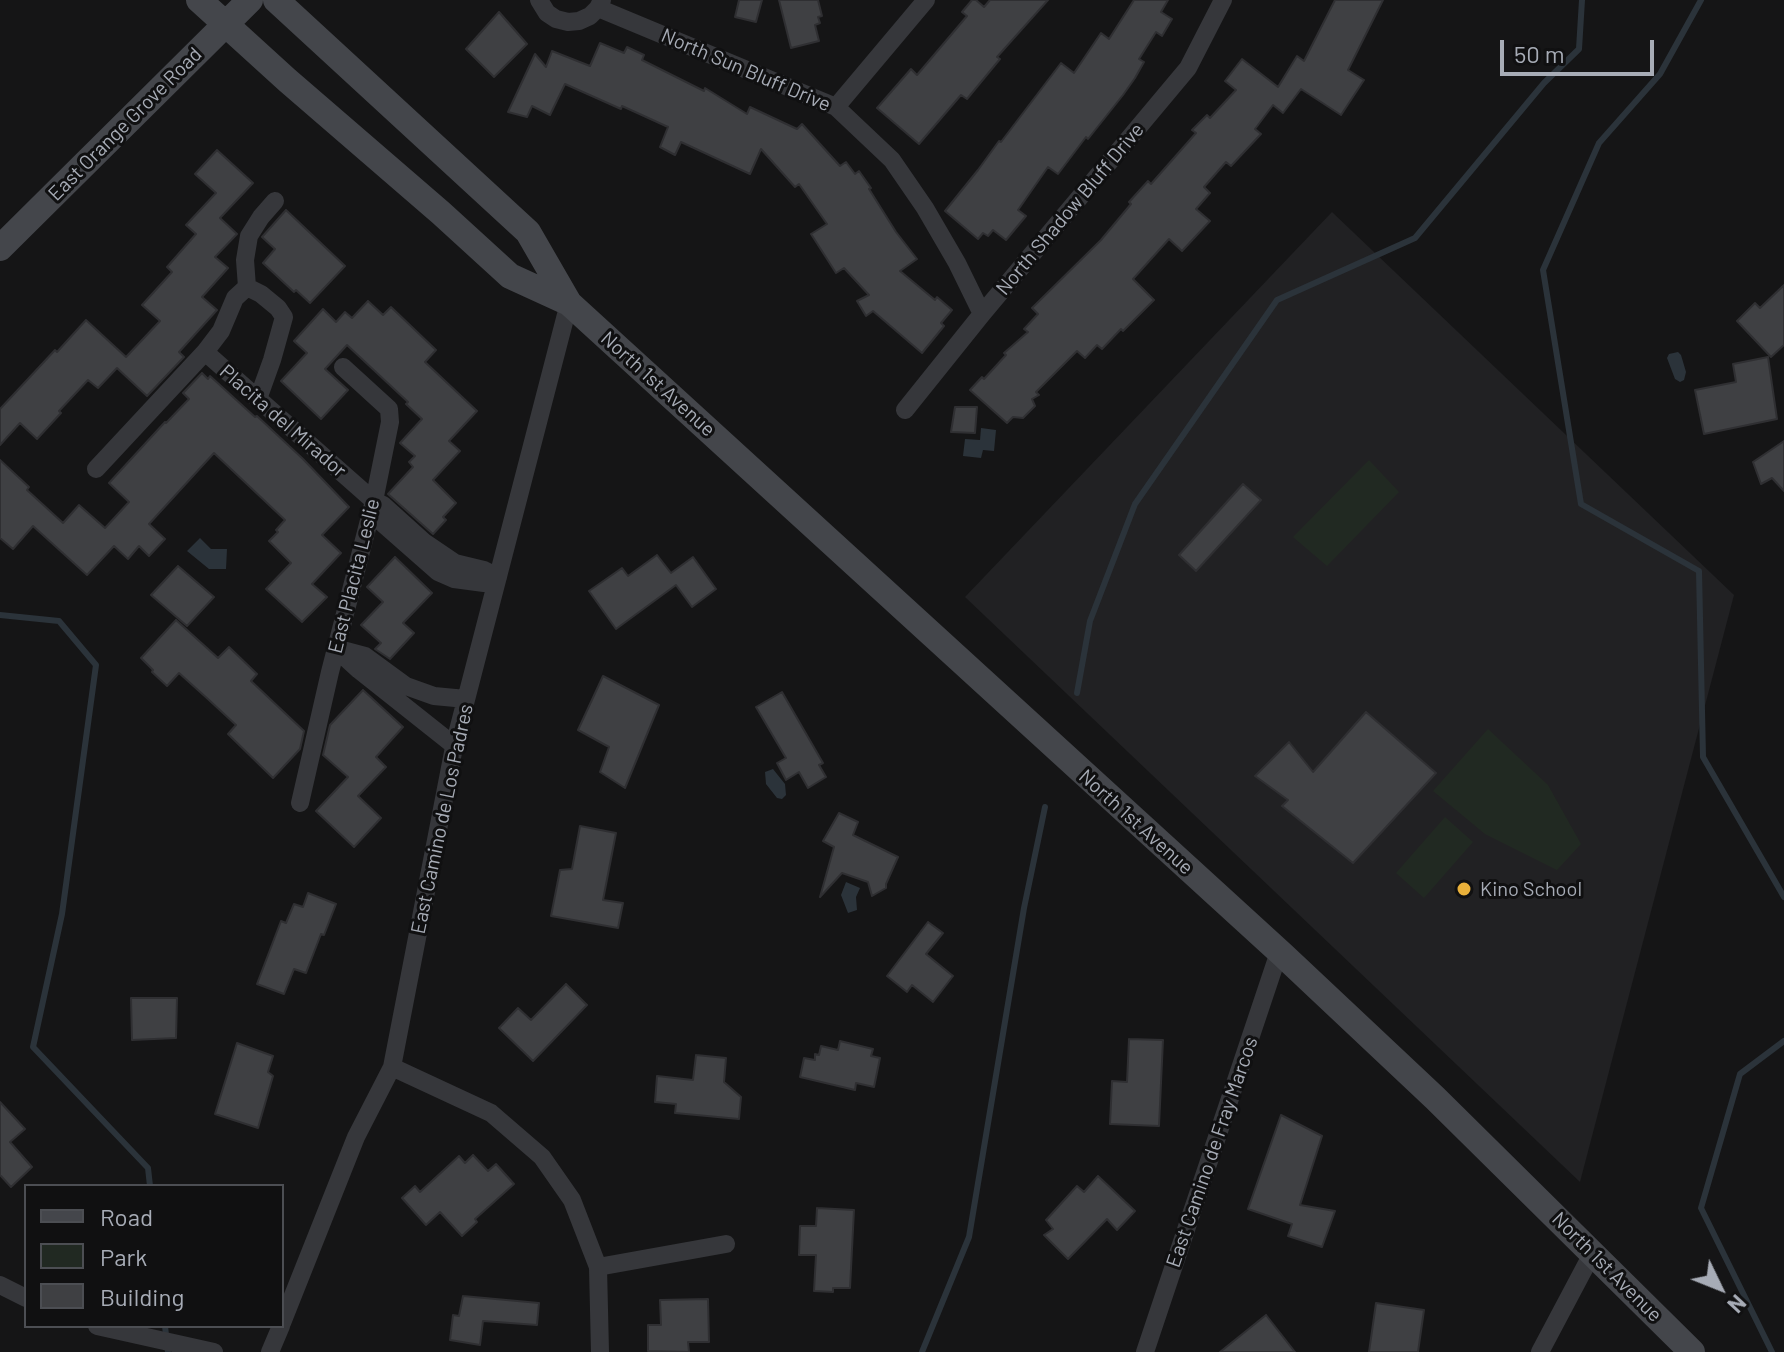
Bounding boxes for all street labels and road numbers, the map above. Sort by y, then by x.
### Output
street label: North Sun Bluff Drive [658,23,834,117]
street label: East Orange Grove Road [43,42,207,206]
street label: North Shadow Bluff Drive [991,118,1149,300]
street label: North 1st Avenue [596,326,720,442]
street label: Placita del Mirador [215,360,351,482]
street label: East Placita Leslie [323,496,385,656]
street label: East Camino de Los Padres [406,702,478,936]
street label: North 1st Avenue [1074,764,1198,880]
street label: East Camino de Fray Marcos [1161,1033,1263,1271]
street label: North 1st Avenue [1547,1207,1667,1327]

